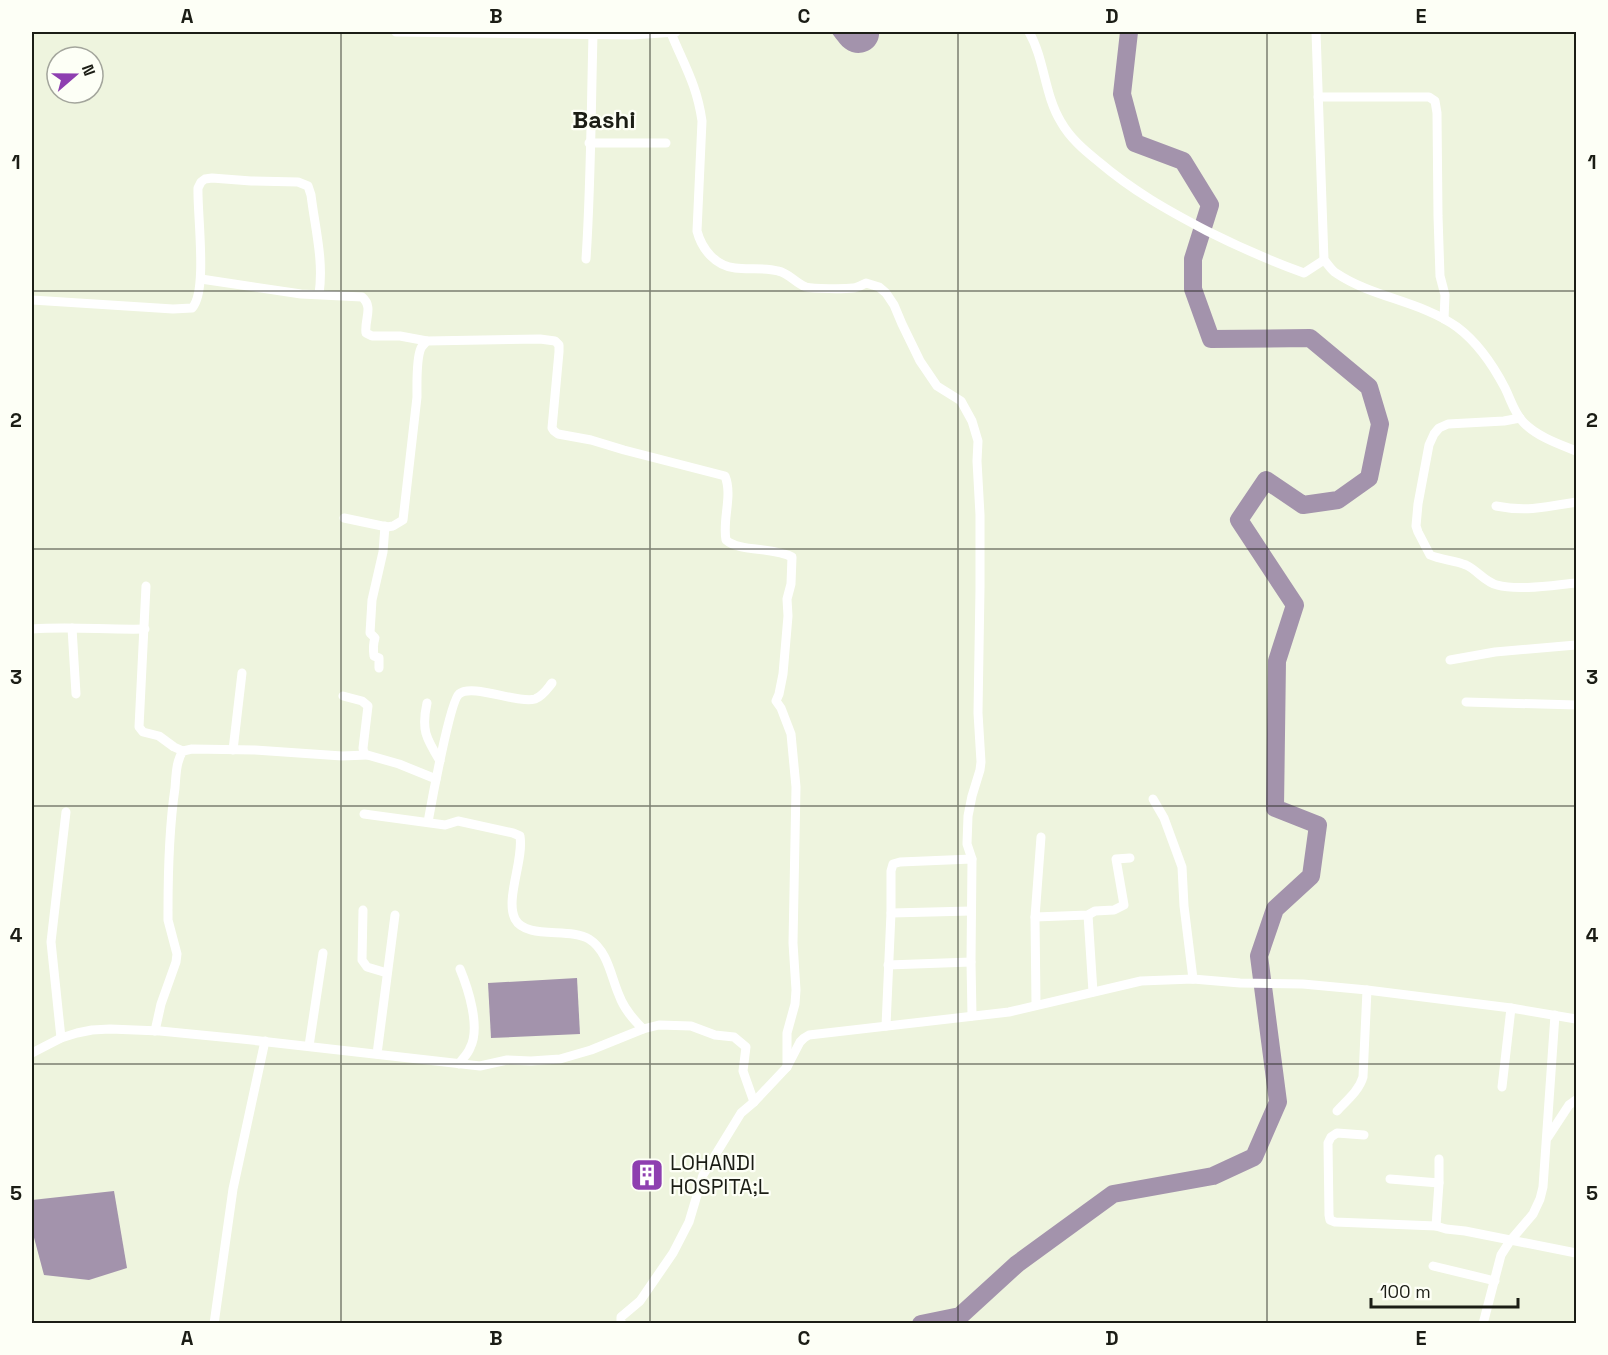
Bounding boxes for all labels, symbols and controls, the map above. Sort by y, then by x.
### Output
text: A [181,3,194,29]
text: B [489,3,503,29]
text: C [798,3,811,29]
text: D [1105,3,1119,29]
text: E [1415,3,1427,29]
north arrow [45,45,105,105]
text: N [77,61,100,79]
district label: Bashi [572,104,636,135]
text: 1 [11,149,21,175]
text: 1 [1587,149,1597,175]
text: 2 [10,407,22,433]
text: 2 [1586,407,1598,433]
text: 3 [10,664,22,690]
text: 3 [1586,664,1598,690]
text: 4 [10,922,23,948]
text: 4 [1586,922,1599,948]
place label: LOHANDI HOSPITA;L [670,1149,769,1200]
building icon: LOHANDI HOSPITA;L [629,1157,665,1193]
text: 5 [10,1180,22,1206]
text: 5 [1586,1180,1598,1206]
scale bar [1371,1271,1518,1309]
text: 100 m [1380,1280,1431,1303]
text: A [181,1325,194,1351]
text: B [489,1325,503,1351]
text: C [798,1325,811,1351]
text: D [1105,1325,1119,1351]
text: E [1415,1325,1427,1351]

